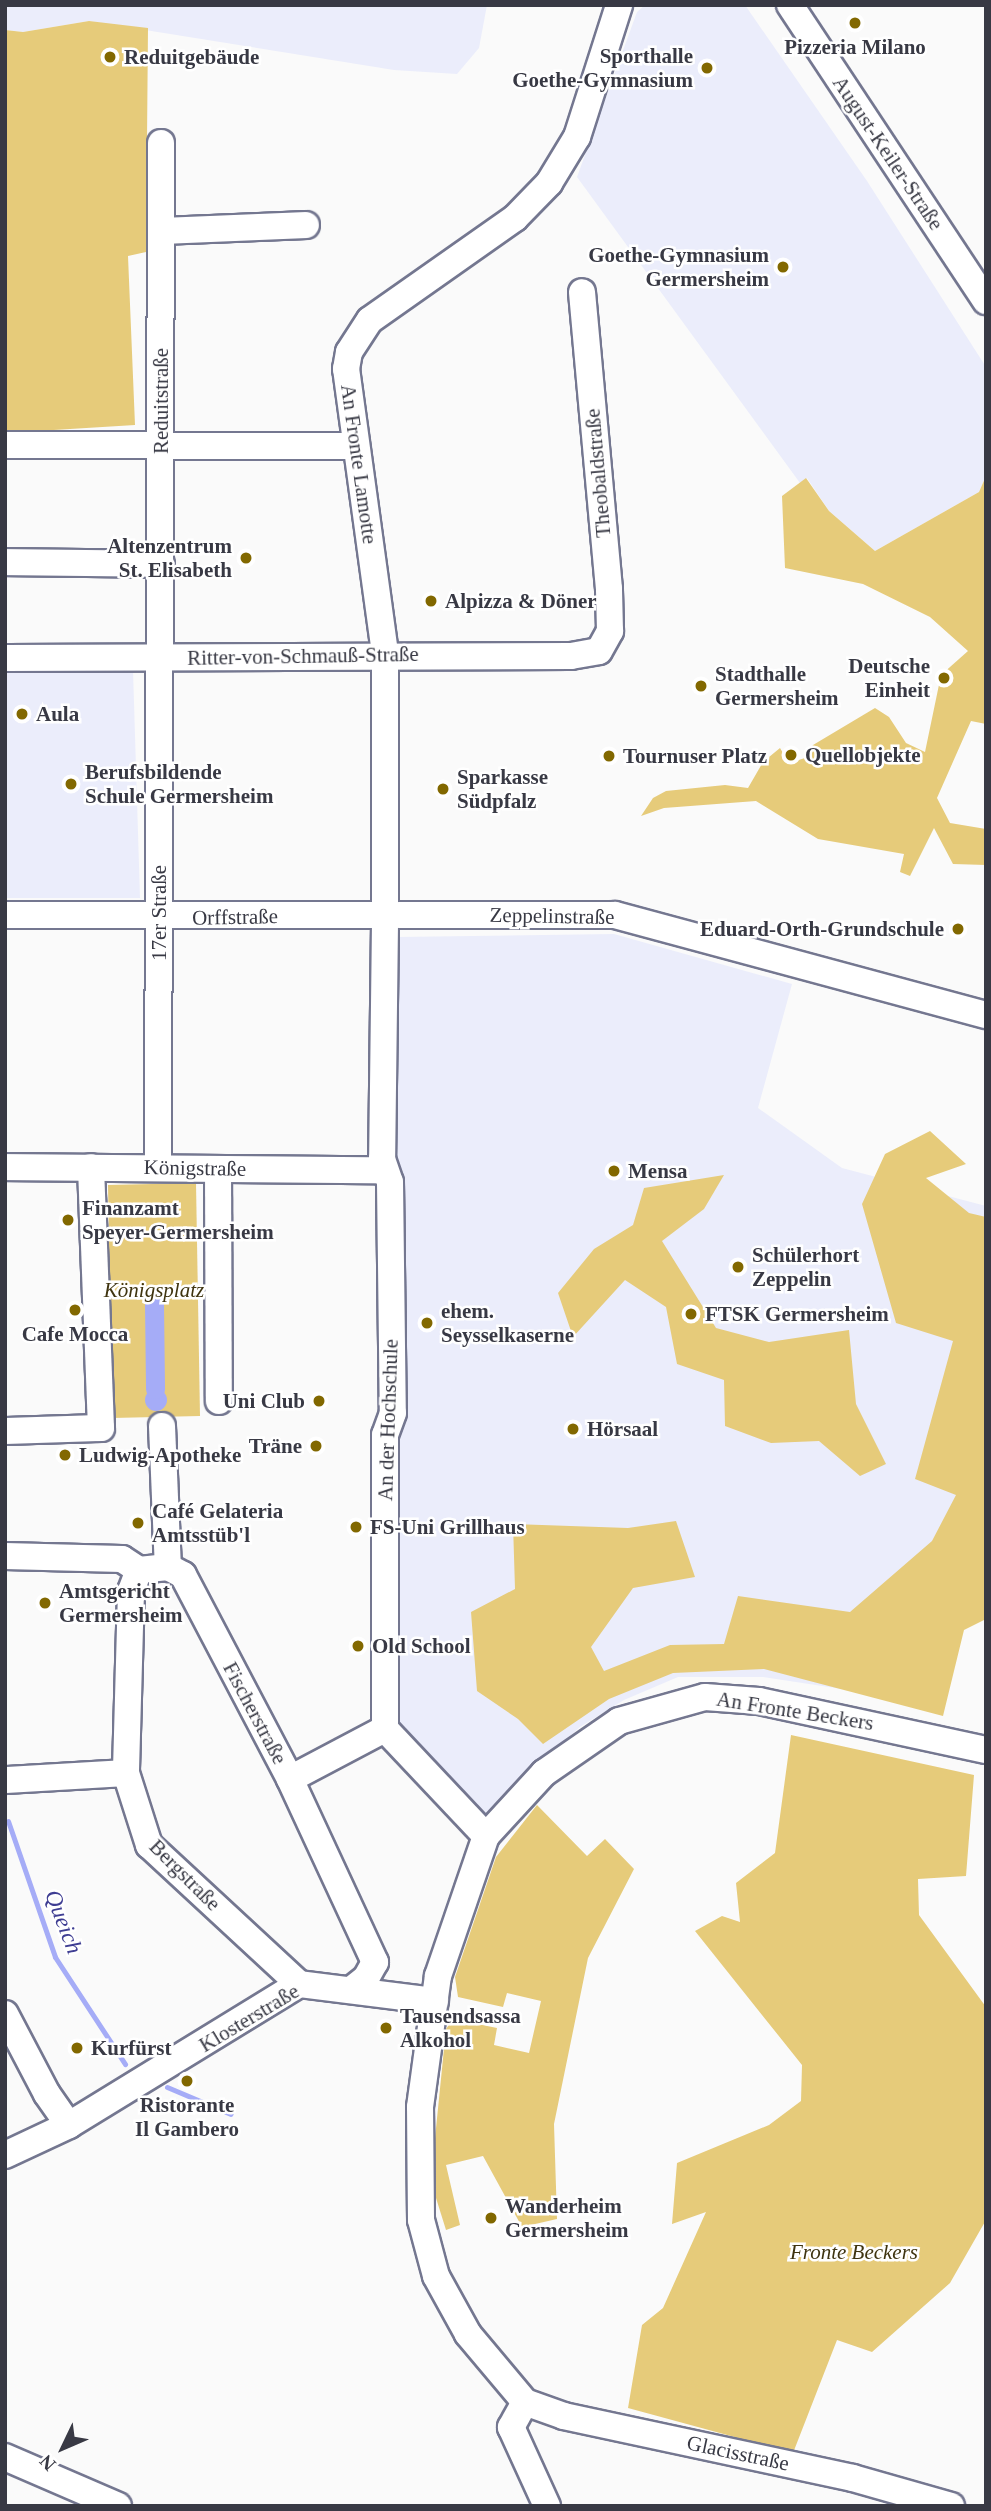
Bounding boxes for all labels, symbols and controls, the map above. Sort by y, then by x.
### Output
marker: Pizzeria Milano [847,15,863,31]
place label: Pizzeria Milano [784,34,926,60]
place label: Sporthalle Goethe-Gymnasium [512,43,693,93]
place label: Reduitgebäude [124,44,259,70]
marker: Reduitgebäude [102,49,118,65]
marker: Sporthalle Goethe-Gymnasium [699,60,715,76]
street label: August-Keiler-Straße [827,71,949,235]
place label: Goethe-Gymnasium Germersheim [588,242,769,292]
marker: Goethe-Gymnasium Germersheim [775,259,791,275]
street label: Reduitstraße [148,348,174,454]
street label: An Fronte Lamotte [335,383,383,545]
street label: Theobaldstraße [580,407,616,539]
place label: Altenzentrum St. Elisabeth [107,533,232,583]
marker: Altenzentrum St. Elisabeth [238,550,254,566]
place label: Alpizza & Döner [445,588,597,614]
marker: Alpizza & Döner [423,593,439,609]
street label: Ritter-von-Schmauß-Straße [187,641,419,671]
place label: Deutsche Einheit [848,653,930,703]
place label: Stadthalle Germersheim [715,661,839,711]
marker: Deutsche Einheit [936,670,952,686]
marker: Stadthalle Germersheim [693,678,709,694]
place label: Aula [36,701,79,727]
marker: Aula [14,706,30,722]
place label: Quellobjekte [805,742,920,768]
place label: Tournuser Platz [623,743,767,769]
marker: Quellobjekte [783,747,799,763]
marker: Tournuser Platz [601,748,617,764]
place label: Berufsbildende Schule Germersheim [85,759,273,809]
place label: Sparkasse Südpfalz [457,764,548,814]
marker: Berufsbildende Schule Germersheim [63,776,79,792]
marker: Sparkasse Südpfalz [435,781,451,797]
street label: 17er Straße [146,865,172,961]
street label: Zeppelinstraße [489,902,615,930]
street label: Orffstraße [192,904,278,930]
place label: Eduard-Orth-Grundschule [700,916,944,942]
marker: Eduard-Orth-Grundschule [950,921,966,937]
street label: Königstraße [143,1155,247,1181]
place label: Mensa [628,1158,687,1184]
marker: Mensa [606,1163,622,1179]
place label: Finanzamt Speyer-Germersheim [82,1195,274,1245]
marker: Finanzamt Speyer-Germersheim [60,1212,76,1228]
place label: Schülerhort Zeppelin [752,1242,859,1292]
marker: Schülerhort Zeppelin [730,1259,746,1275]
park label: Königsplatz [104,1277,204,1303]
place label: ehem. Seysselkaserne [441,1298,574,1348]
place label: FTSK Germersheim [705,1301,889,1327]
marker: Cafe Mocca [67,1302,83,1318]
marker: FTSK Germersheim [683,1306,699,1322]
marker: ehem. Seysselkaserne [419,1315,435,1331]
place label: Cafe Mocca [22,1321,128,1347]
street label: An der Hochschule [373,1339,403,1501]
place label: Uni Club [223,1388,305,1414]
marker: Uni Club [311,1393,327,1409]
place label: Hörsaal [587,1416,658,1442]
marker: Hörsaal [565,1421,581,1437]
place label: Träne [249,1433,302,1459]
marker: Träne [308,1438,324,1454]
place label: Ludwig-Apotheke [79,1442,241,1468]
marker: Ludwig-Apotheke [57,1447,73,1463]
place label: Café Gelateria Amtsstüb'l [152,1498,283,1548]
place label: FS-Uni Grillhaus [370,1514,525,1540]
marker: Café Gelateria Amtsstüb'l [130,1515,146,1531]
marker: FS-Uni Grillhaus [348,1519,364,1535]
place label: Amtsgericht Germersheim [59,1578,183,1628]
marker: Amtsgericht Germersheim [37,1595,53,1611]
place label: Old School [372,1633,471,1659]
marker: Old School [350,1638,366,1654]
street label: Fischerstraße [218,1658,292,1768]
street label: An Fronte Beckers [715,1686,875,1736]
street label: Bergstraße [144,1834,226,1916]
water label: Queich [38,1886,88,1958]
street label: Klosterstraße [195,1978,303,2058]
place label: Tausendsassa Alkohol [400,2003,521,2053]
marker: Tausendsassa Alkohol [378,2020,394,2036]
place label: Kurfürst [91,2035,171,2061]
marker: Kurfürst [69,2040,85,2056]
marker: Ristorante Il Gambero [179,2073,195,2089]
place label: Ristorante Il Gambero [135,2092,239,2142]
place label: Wanderheim Germersheim [505,2193,629,2243]
marker: Wanderheim Germersheim [483,2210,499,2226]
park label: Fronte Beckers [790,2239,918,2265]
north arrow [28,2413,98,2483]
street label: Glacisstraße [685,2430,791,2476]
text: N [35,2451,60,2475]

